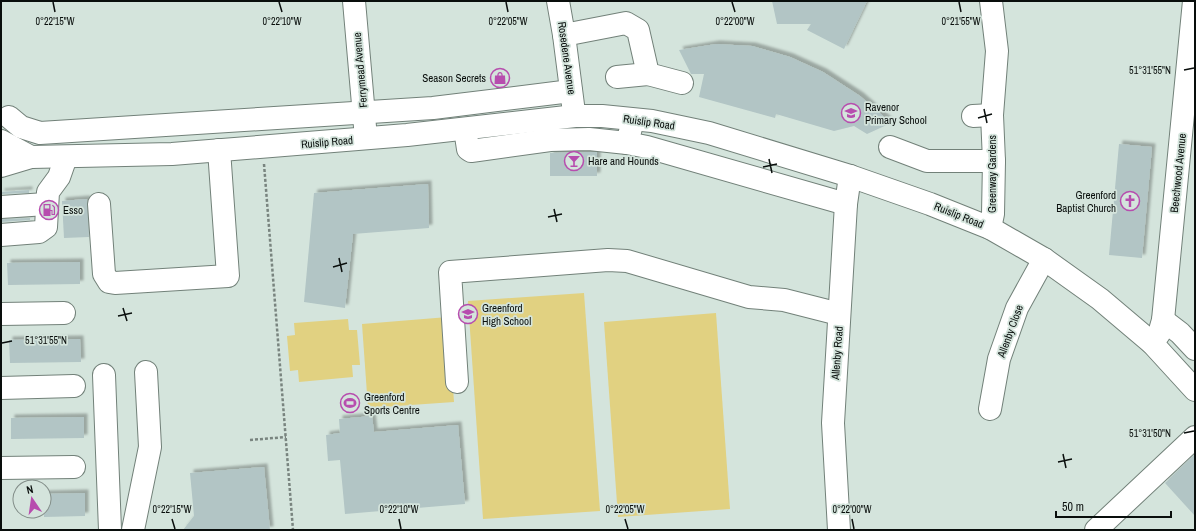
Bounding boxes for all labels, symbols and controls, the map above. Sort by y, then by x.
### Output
text: 0°22'15"W [35,15,75,28]
text: 0°22'10"W [262,15,302,28]
text: 0°22'05"W [488,15,528,28]
text: 0°22'00"W [715,15,755,28]
text: 0°21'55"W [941,15,981,28]
street label: Rosedene Avenue [555,21,579,95]
street label: Ferrymead Avenue [350,32,370,108]
text: 51°31'55"N [1129,64,1171,77]
shop icon: Season Secrets [489,67,511,89]
place label: Season Secrets [422,71,486,85]
place label: Ravenor Primary School [865,100,927,127]
school or university icon: Ravenor Primary School [840,102,862,124]
street label: Ruislip Road [622,111,676,133]
street label: Ruislip Road [300,133,354,151]
street label: Beechwood Avenue [1167,133,1189,213]
street label: Greenway Gardens [985,134,999,213]
bar icon: Hare and Hounds [563,150,585,172]
place label: Hare and Hounds [588,154,659,168]
place label: Greenford Baptist Church [1056,188,1116,215]
church icon: Greenford Baptist Church [1119,190,1141,212]
fuel station icon: Esso [38,199,60,221]
street label: Ruislip Road [932,199,986,231]
place label: Esso [63,203,83,217]
place label: Greenford High School [482,301,531,328]
school or university icon: Greenford High School [457,303,479,325]
street label: Allenby Close [994,303,1026,360]
street label: Allenby Road [828,326,846,381]
text: 51°31'55"N [25,334,67,347]
place label: Greenford Sports Centre [364,390,420,417]
sports icon: Greenford Sports Centre [339,392,361,414]
text: 51°31'50"N [1129,427,1171,440]
north arrow [12,479,52,519]
text: N [25,482,34,497]
scale bar [1056,493,1171,519]
text: 50 m [1062,499,1084,515]
text: 0°22'15"W [152,503,192,516]
text: 0°22'10"W [379,503,419,516]
text: 0°22'05"W [605,503,645,516]
text: 0°22'00"W [832,503,872,516]

